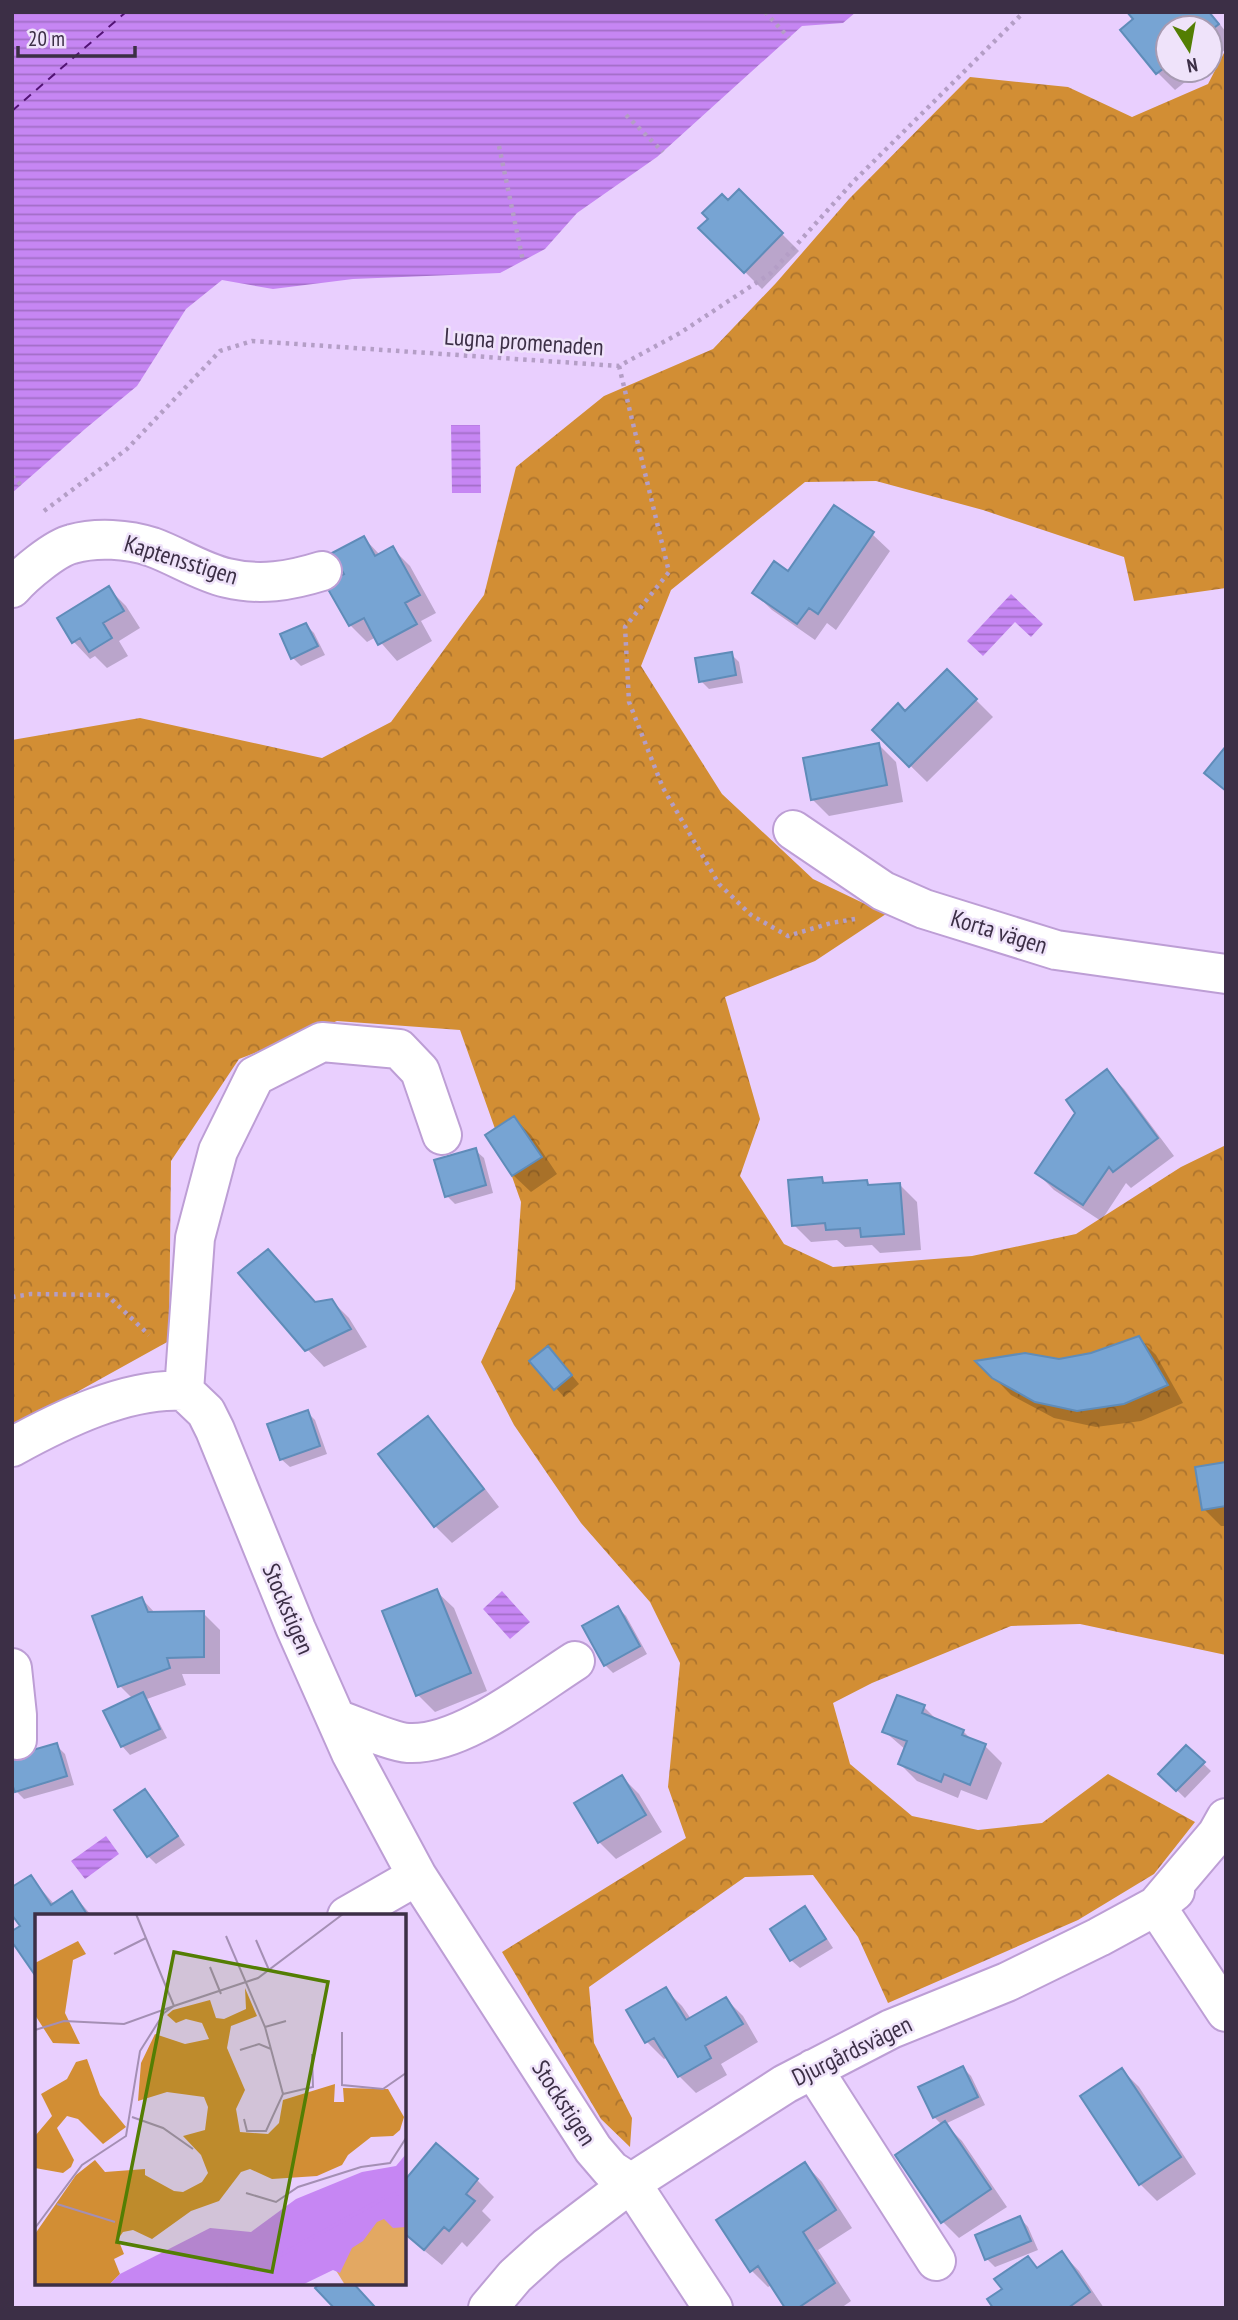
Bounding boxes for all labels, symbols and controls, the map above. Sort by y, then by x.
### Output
scale bar [18,14,135,58]
north arrow [1154,14,1224,84]
text: 20 m [28,25,65,52]
text: N [1185,53,1200,78]
street label: Lugna promenaden [443,320,605,363]
street label: Kaptensstigen [121,528,242,591]
street label: Korta vägen [947,902,1051,961]
street label: Stockstigen [256,1559,321,1659]
inset map [35,1914,406,2285]
street label: Djurgårdsvägen [787,2008,917,2093]
street label: Stockstigen [525,2054,603,2151]

